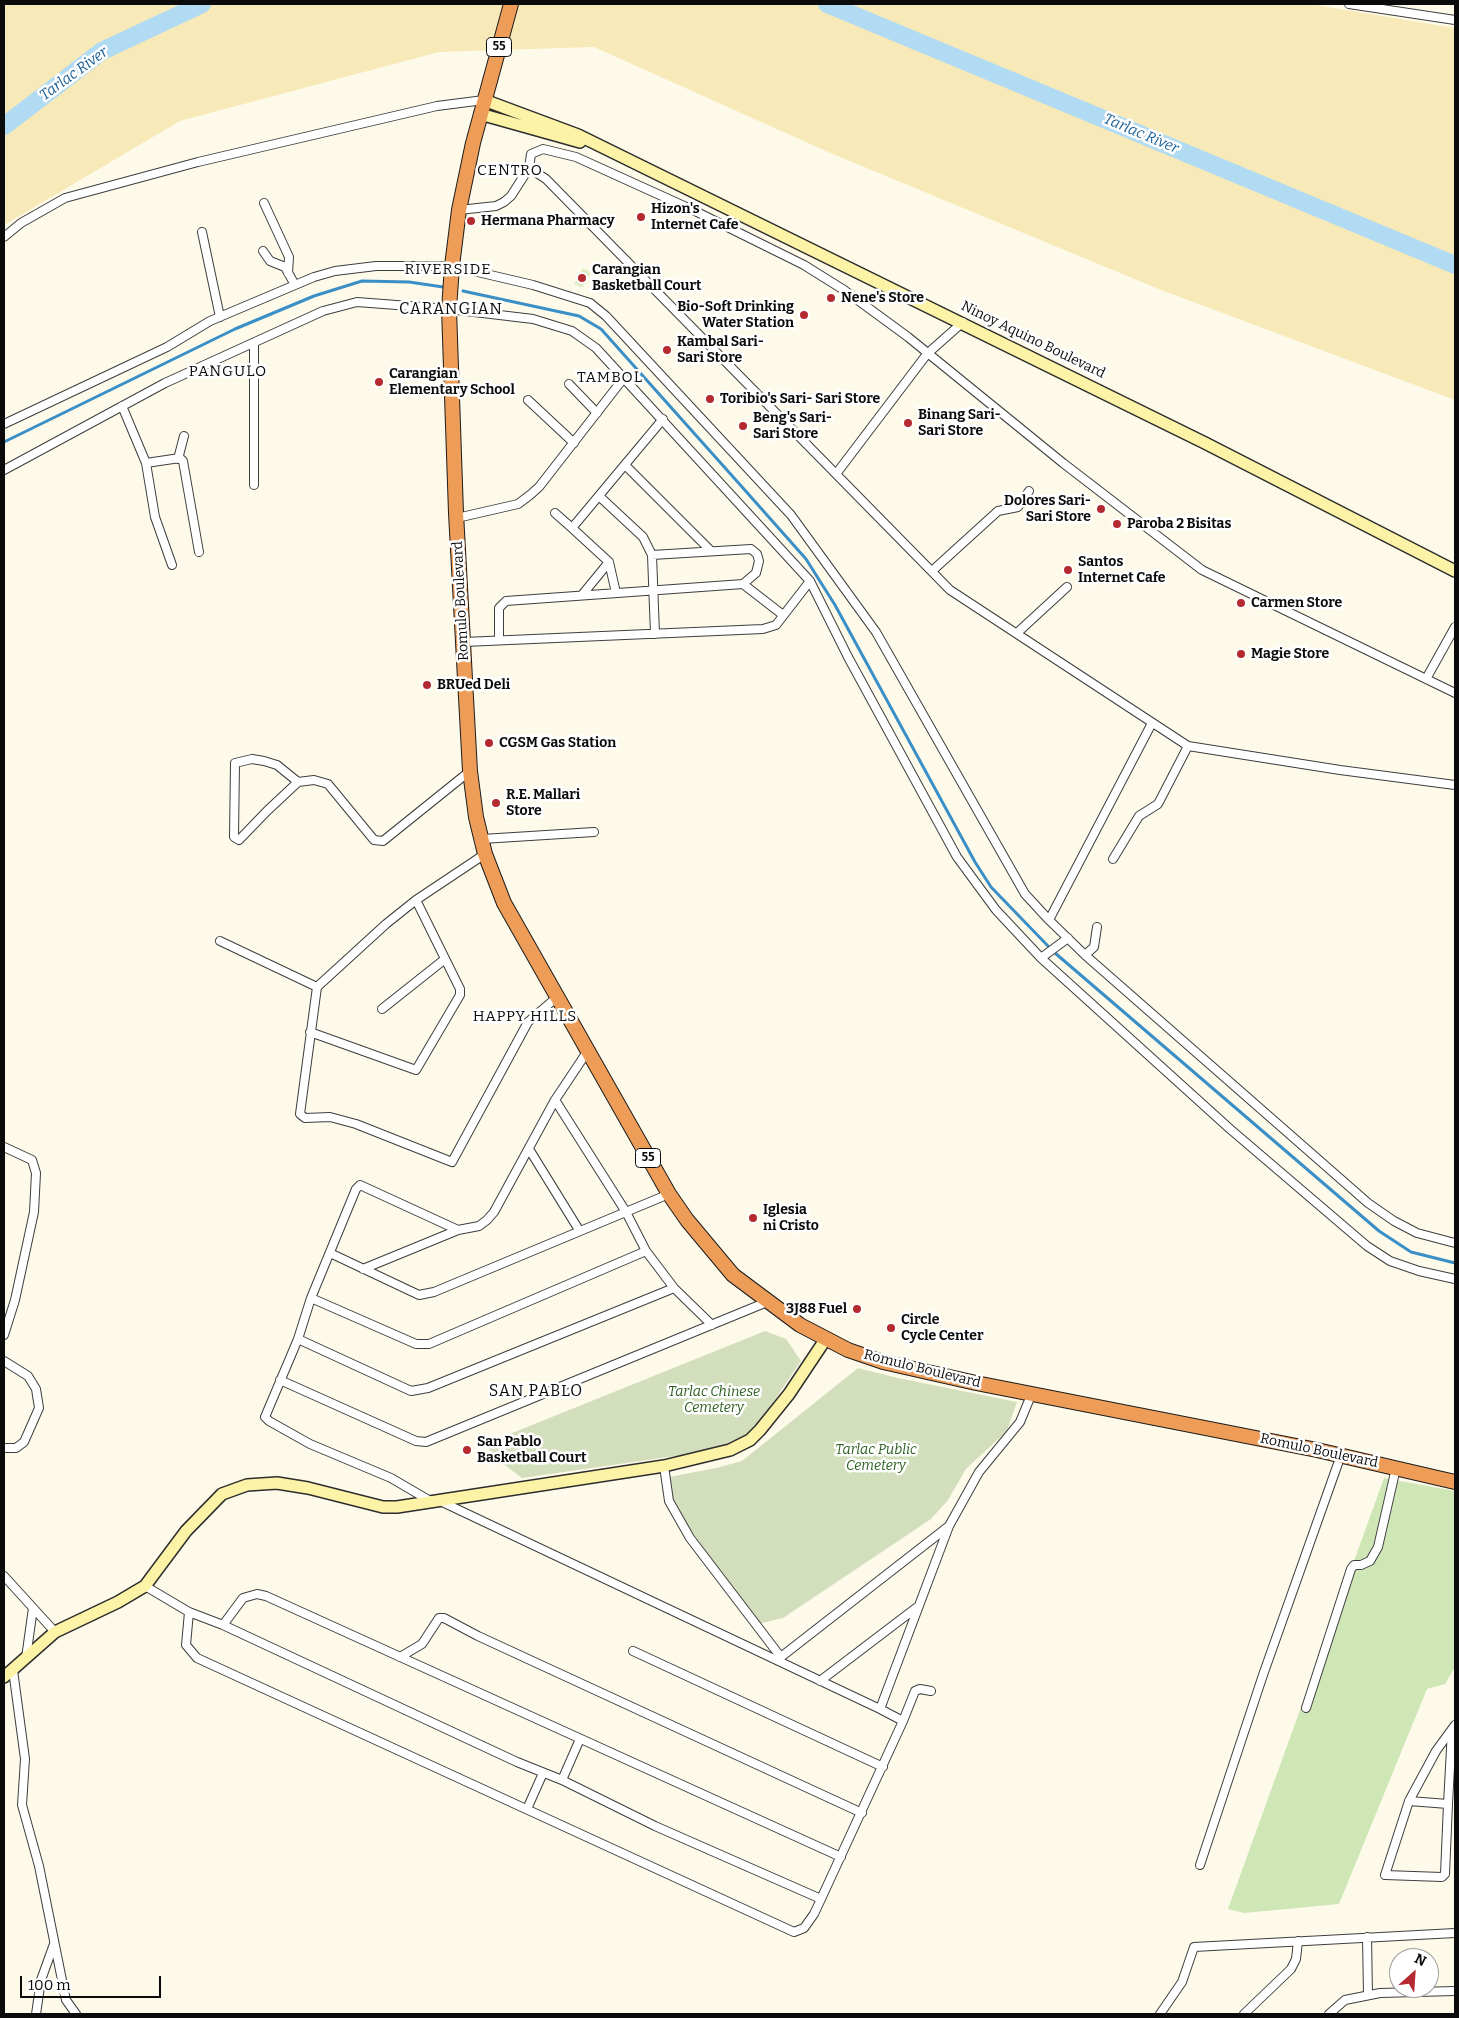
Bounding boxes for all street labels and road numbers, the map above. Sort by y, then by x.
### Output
road number: 55 [486,38,512,56]
street label: Ninoy Aquino Boulevard [958,298,1108,382]
street label: Romulo Boulevard [449,541,473,661]
road number: 55 [636,1148,660,1168]
street label: Romulo Boulevard [862,1346,982,1392]
street label: Romulo Boulevard [1259,1430,1379,1472]

